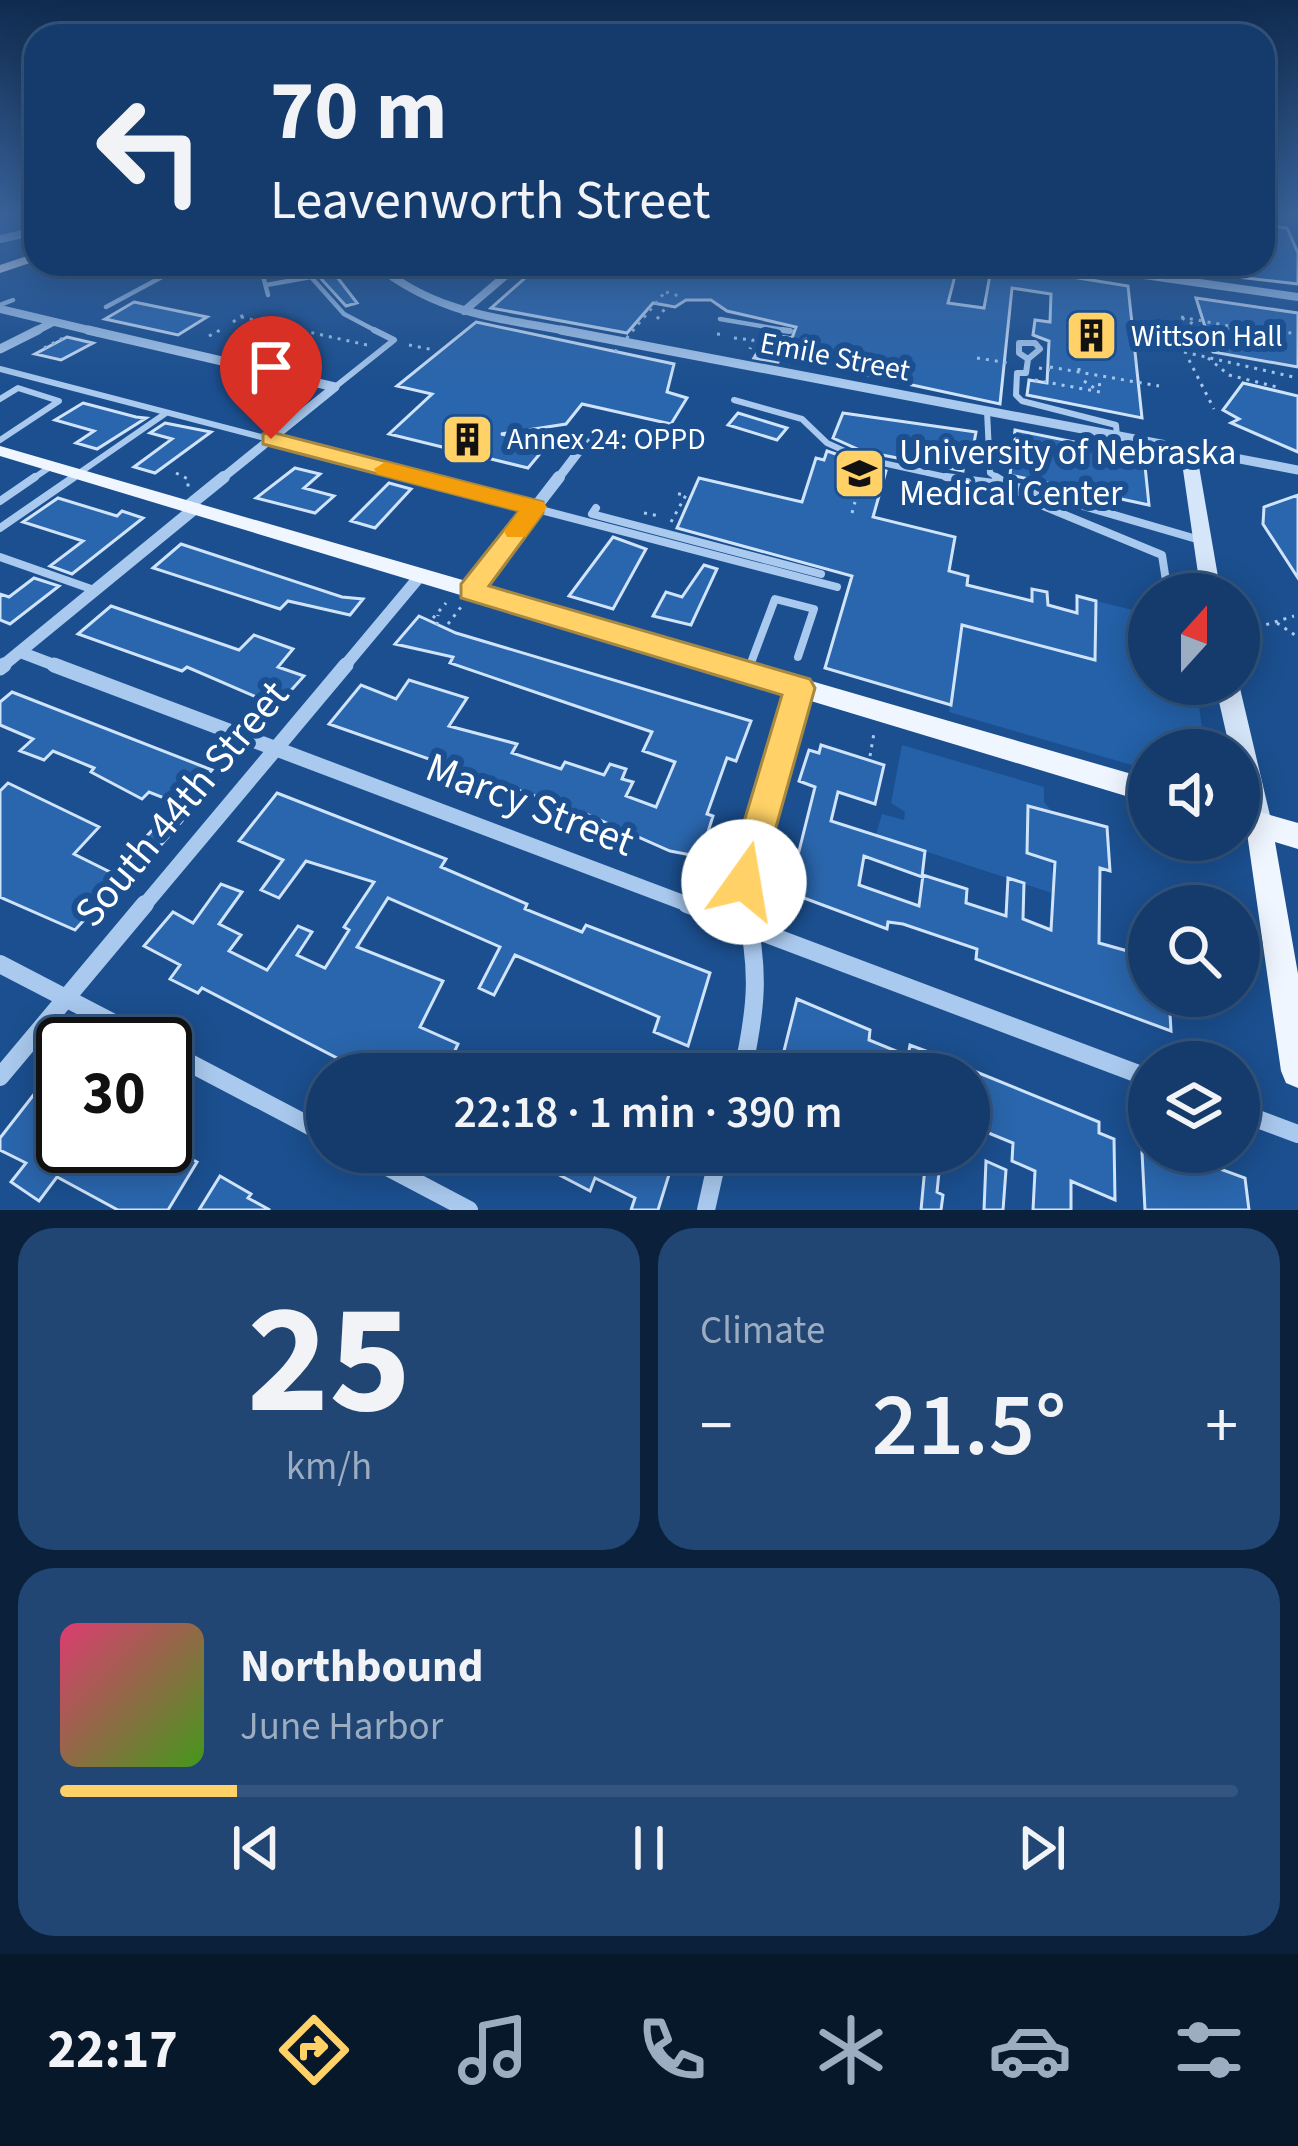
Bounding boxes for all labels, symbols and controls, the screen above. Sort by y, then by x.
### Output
text: 70 m [270,52,448,172]
icon: left [72,72,228,228]
text: Leavenworth Street [270,163,711,240]
building icon: Wittson Hall [1064,308,1120,364]
place label: Wittson Hall [1131,315,1283,358]
pin [220,316,322,439]
street label: Emile Street [756,321,914,393]
icon: arrive [238,334,304,400]
building icon: Annex 24: OPPD [440,411,496,467]
place label: Annex 24: OPPD [507,418,706,461]
place label: University of Nebraska Medical Center [899,427,1236,519]
school or university icon: University of Nebraska Medical Center [832,445,888,501]
north arrow [1128,573,1260,705]
map controls [1128,573,1260,1173]
street label: South 44th Street [61,668,303,940]
button: sound [1128,729,1260,861]
street label: Marcy Street [417,738,643,872]
position arrow [681,819,807,945]
button: search [1128,885,1260,1017]
speed limit sign: 30 [36,1017,192,1173]
button: layers [1128,1041,1260,1173]
text: 22:18 · 1 min · 390 m [454,1081,842,1145]
text: 25 [247,1250,411,1472]
text: Climate [700,1303,825,1359]
text: 21.5° [872,1362,1066,1490]
text: − [700,1379,733,1473]
text: + [1205,1379,1238,1473]
text: km/h [286,1439,372,1495]
text: Northbound [240,1635,484,1699]
text: June Harbor [240,1699,443,1755]
icon: previous [223,1815,289,1881]
icon: pause [616,1815,682,1881]
icon: next [1009,1815,1075,1881]
icon: directions [272,2008,356,2092]
icon: music [451,2008,535,2092]
icon: phone [630,2008,714,2092]
icon: climate [809,2008,893,2092]
icon: car [988,2008,1072,2092]
icon: filters [1167,2008,1251,2092]
text: 22:17 [47,2012,178,2089]

